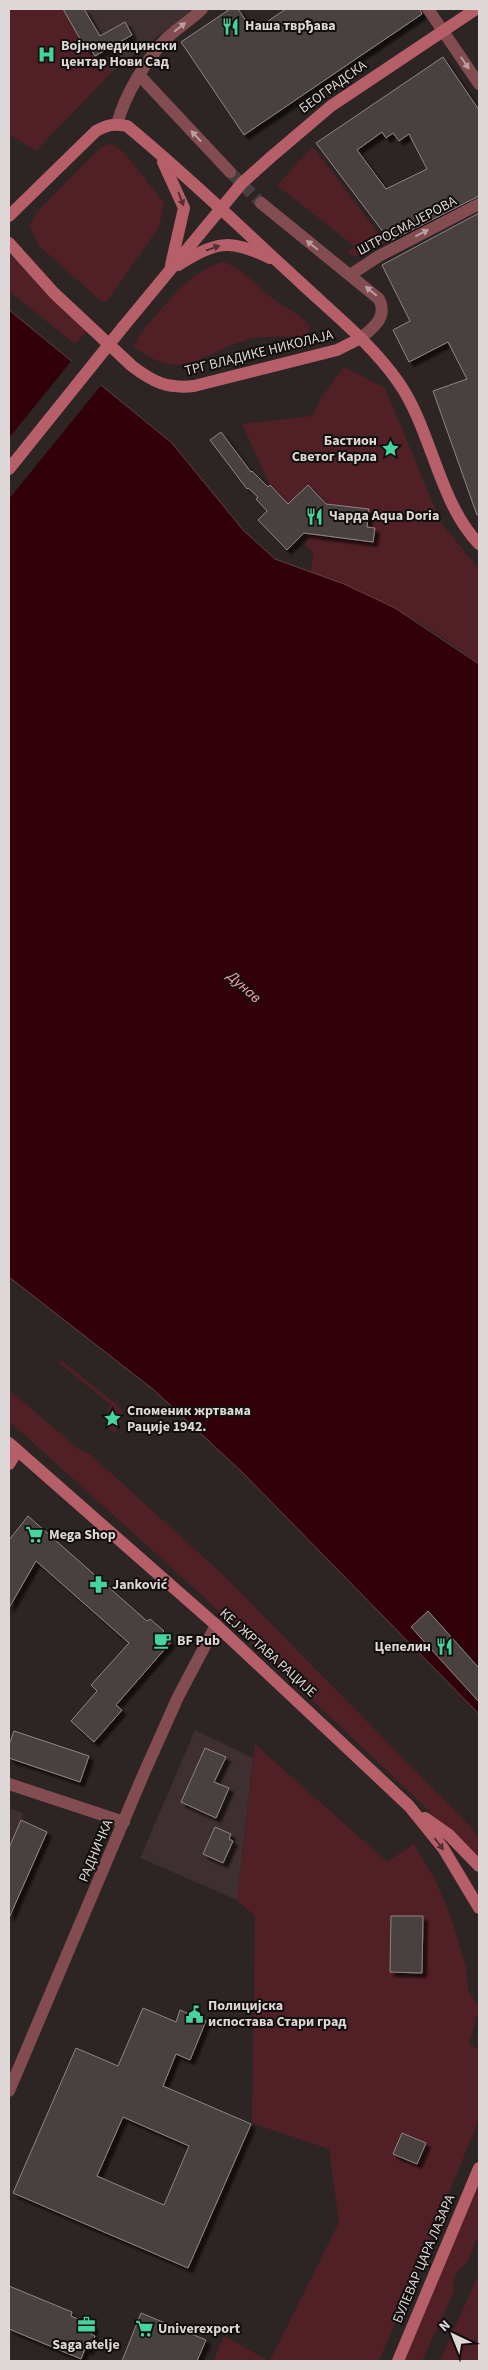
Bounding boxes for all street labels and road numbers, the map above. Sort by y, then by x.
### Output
street label: БЕОГРАДСКА [295,55,371,118]
street label: ШТРОСМАЈЕРОВА [354,191,461,261]
street label: ТРГ ВЛАДИКЕ НИКОЛАЈА [183,325,336,381]
street label: КЕЈ ЖРТАВА РАЦИЈЕ [215,1604,321,1702]
street label: РАДНИЧКА [74,1816,118,1885]
street label: БУЛЕВАР ЦАРА ЛАЗАРА [388,2191,460,2326]

